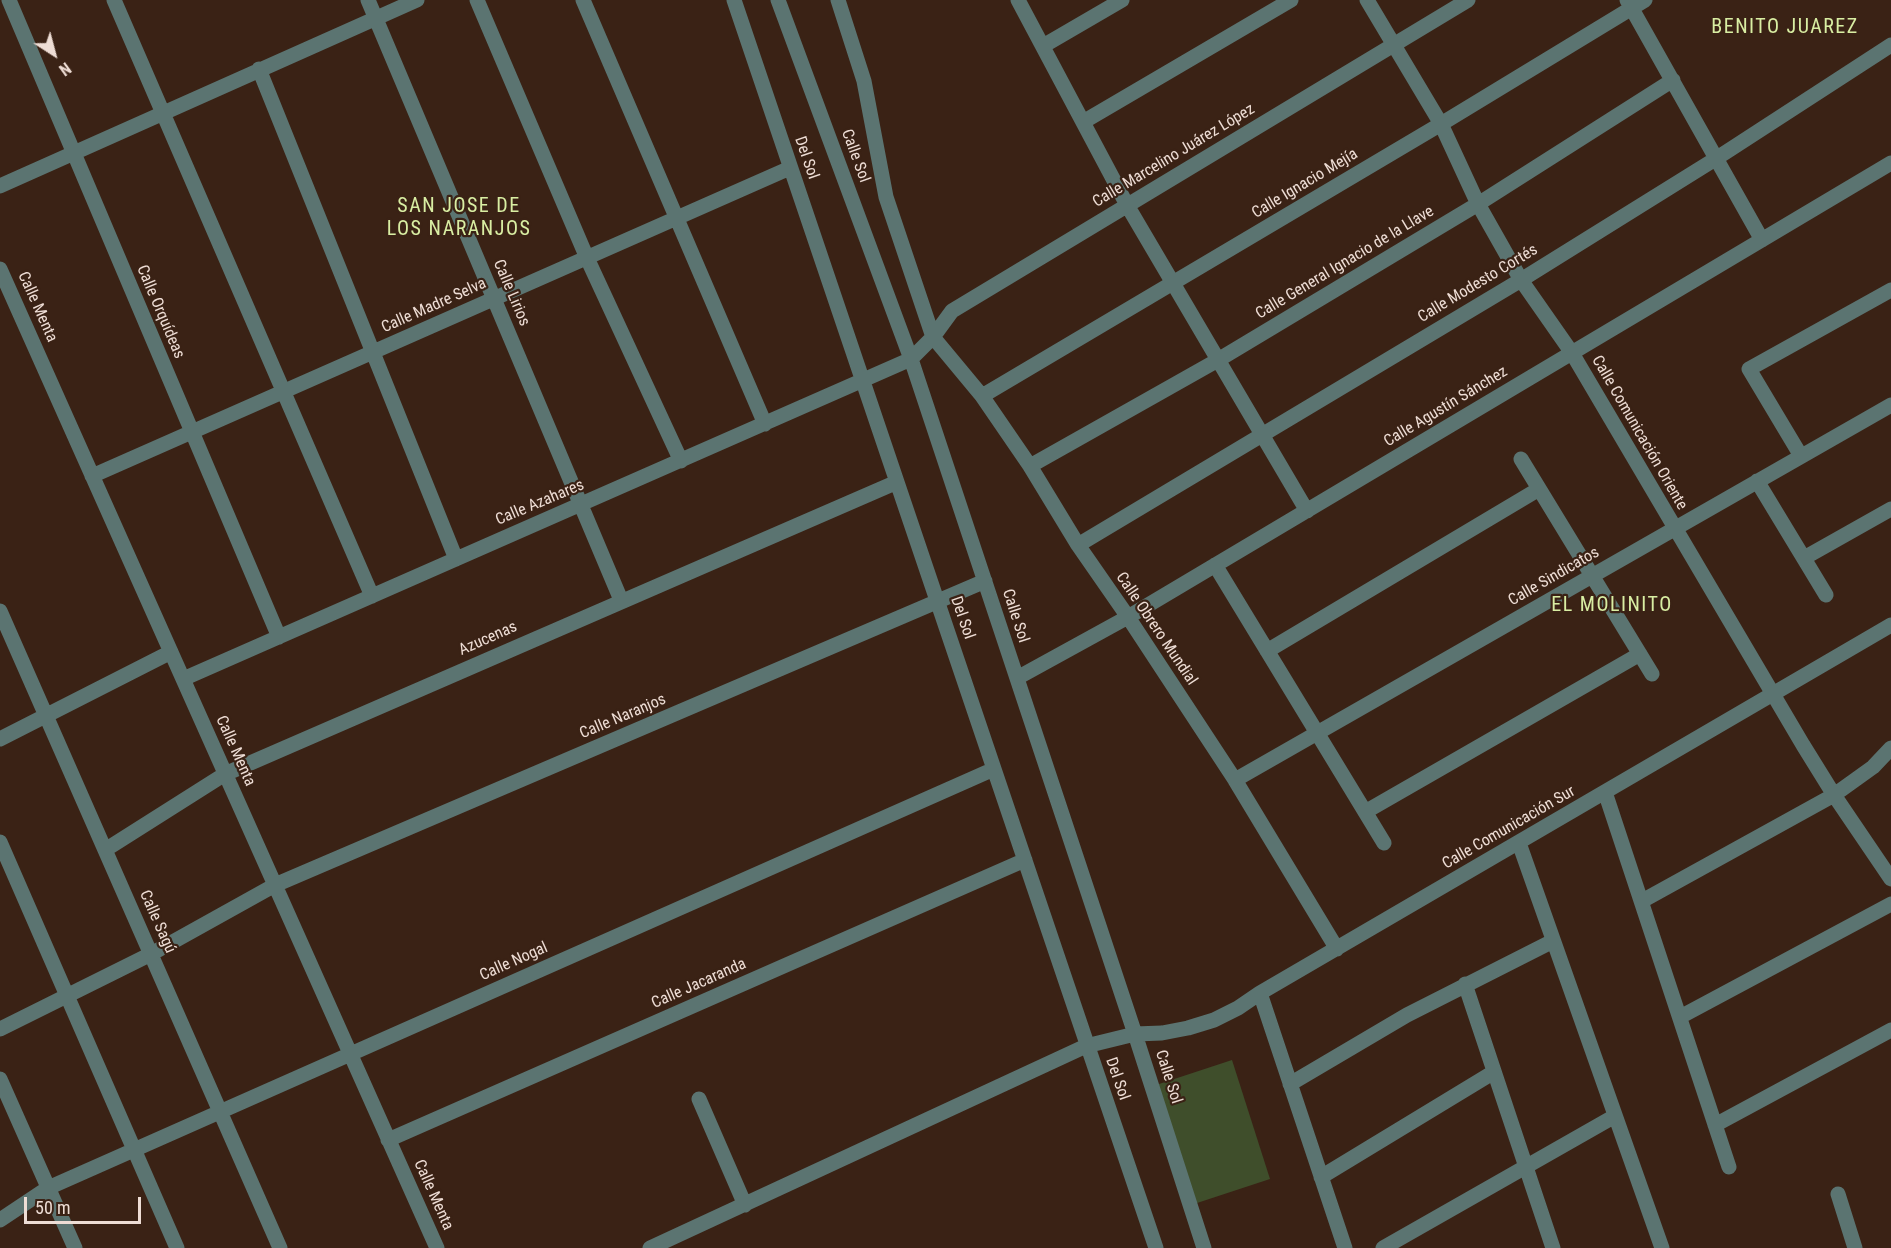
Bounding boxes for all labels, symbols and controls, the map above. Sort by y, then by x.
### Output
district label: BENITO JUAREZ [1711,16,1859,40]
north arrow [24,24,84,84]
text: N [55,58,74,80]
street label: Calle Marcelino Juárez López [1090,100,1258,212]
street label: Calle Sol [837,127,873,185]
street label: Del Sol [790,134,822,182]
street label: Calle Ignacio Mejía [1249,145,1361,223]
district label: SAN JOSE DE LOS NARANJOS [387,195,531,242]
street label: Calle General Ignacio de la Llave [1253,202,1437,324]
street label: Calle Modesto Cortés [1415,241,1541,327]
street label: Calle Lirios [488,257,534,329]
street label: Calle Orquídeas [132,262,188,362]
street label: Calle Menta [13,269,61,345]
street label: Calle Madre Selva [379,274,489,338]
street label: Calle Comunicación Oriente [1587,353,1691,513]
street label: Calle Agustín Sánchez [1381,363,1511,451]
street label: Calle Azahares [493,476,587,530]
street label: Calle Sindicatos [1505,543,1603,611]
street label: Calle Obrero Mundial [1111,569,1201,689]
street label: Calle Sol [997,587,1033,645]
street label: Del Sol [946,594,978,642]
district label: EL MOLINITO [1551,594,1673,618]
street label: Azucenas [456,618,520,660]
street label: Calle Naranjos [577,690,669,744]
street label: Calle Menta [211,713,259,789]
street label: Calle Comunicación Sur [1439,782,1579,874]
street label: Calle Sagú [135,888,179,956]
street label: Calle Nogal [477,939,551,985]
street label: Calle Jacaranda [649,955,749,1013]
street label: Calle Sol [1150,1048,1186,1106]
street label: Del Sol [1101,1055,1133,1103]
street label: Calle Menta [409,1157,457,1233]
scale bar [27,1185,144,1223]
text: 50 m [35,1197,70,1218]

